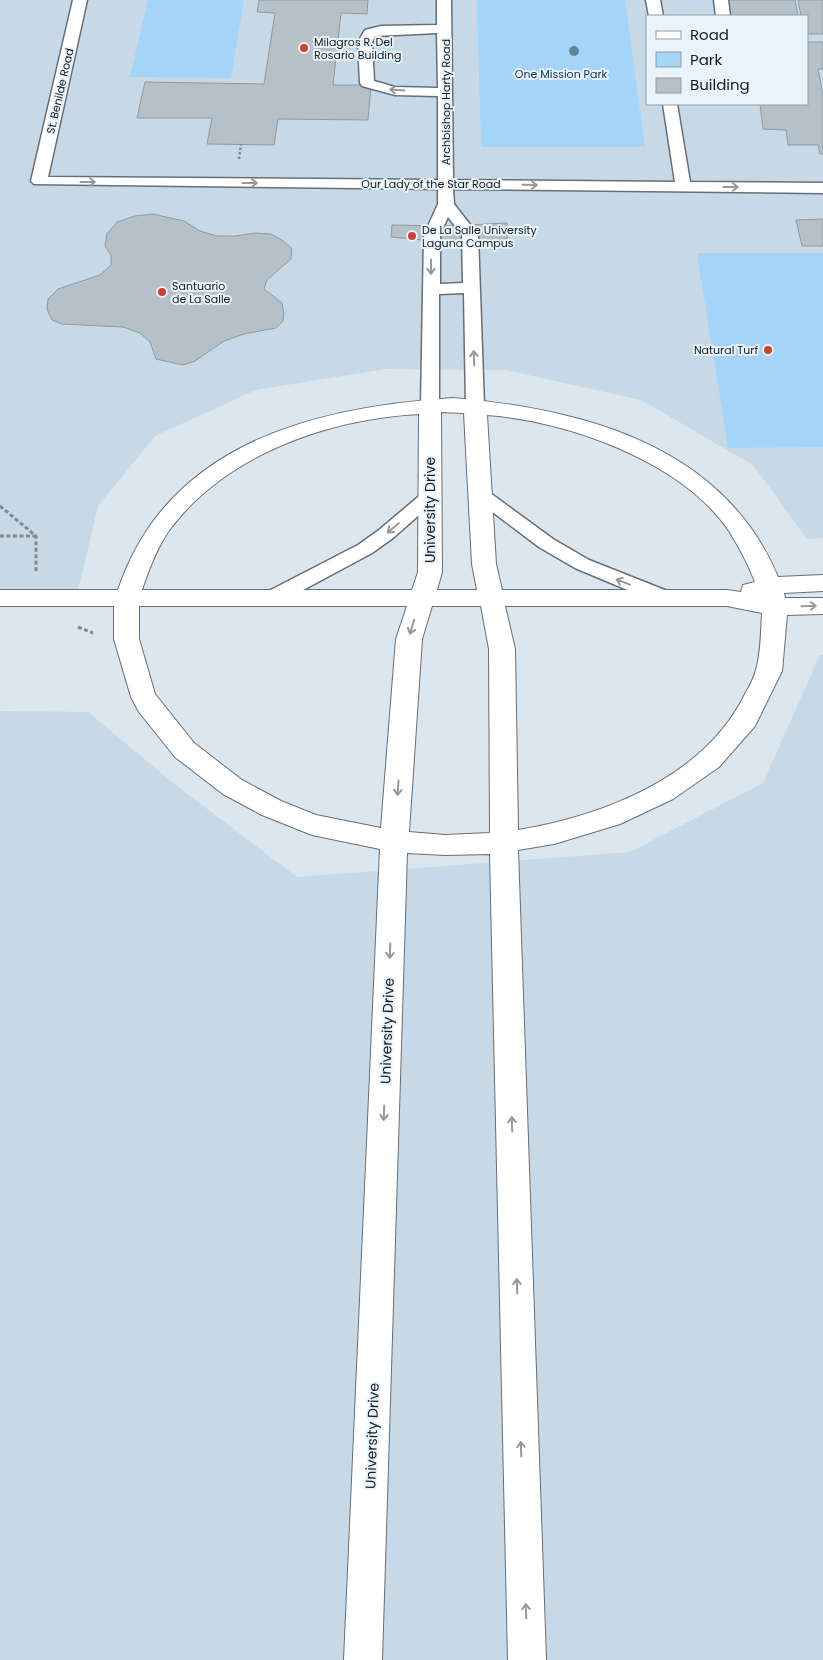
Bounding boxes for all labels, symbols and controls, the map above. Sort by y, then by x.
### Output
legend [646,15,808,105]
text: Road [690,24,729,45]
place label: Milagros R. Del Rosario Building [314,34,402,63]
street label: Archbishop Harty Road [438,39,454,165]
marker: Milagros R. Del Rosario Building [298,42,310,54]
street label: St. Benilde Road [42,47,78,135]
text: Park [690,49,722,70]
park label: One Mission Park [515,66,608,82]
text: Building [690,74,750,95]
one-way arrow [389,85,405,95]
street label: Our Lady of the Star Road [361,176,501,192]
one-way arrow [80,177,96,187]
one-way arrow [242,178,258,188]
one-way arrow [522,180,538,190]
one-way arrow [723,182,739,192]
place label: De La Salle University Laguna Campus [422,222,537,251]
marker: De La Salle University Laguna Campus [406,230,418,242]
one-way arrow [426,258,436,275]
place label: Santuario de La Salle [172,278,231,307]
marker: Santuario de La Salle [156,286,168,298]
place label: Natural Turf [694,342,758,358]
marker: Natural Turf [762,344,774,356]
one-way arrow [469,350,479,366]
street label: University Drive [420,457,440,563]
one-way arrow [387,522,400,533]
one-way arrow [615,577,631,586]
one-way arrow [801,601,817,611]
one-way arrow [407,618,417,634]
one-way arrow [393,780,402,796]
one-way arrow [385,942,394,958]
street label: University Drive [375,977,399,1084]
one-way arrow [379,1105,388,1121]
one-way arrow [507,1116,517,1132]
one-way arrow [512,1279,521,1295]
street label: University Drive [360,1382,384,1489]
one-way arrow [517,1441,526,1457]
one-way arrow [521,1604,531,1620]

